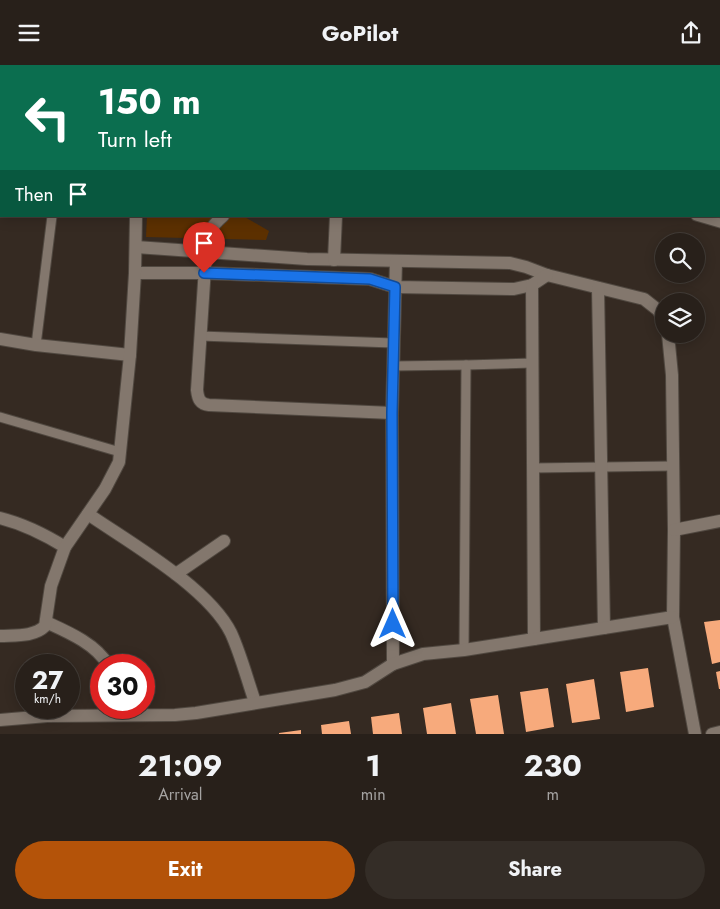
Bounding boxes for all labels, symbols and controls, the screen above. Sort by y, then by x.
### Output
text: GoPilot [322,17,398,49]
icon: menu [15,19,43,47]
icon: share [677,19,705,47]
text: 150 m [98,77,201,127]
icon: left [15,85,80,150]
text: Turn left [98,123,172,155]
icon: arrive [64,180,92,208]
text: Then [15,181,54,208]
pin [183,222,225,273]
icon: arrive [190,229,218,257]
map controls [655,233,705,343]
button: search [655,233,705,283]
button: layers [655,293,705,343]
position arrow [366,597,418,649]
speed limit sign: 30 [90,654,155,719]
text: 27 [32,662,63,698]
text: km/h [34,690,61,708]
text: 21:09 [138,744,223,787]
text: 1 [366,744,381,787]
text: 230 [524,744,582,787]
text: Arrival [158,783,202,806]
text: min [361,783,386,806]
text: m [547,783,559,806]
button: Exit [15,841,355,899]
button: Share [365,841,705,899]

